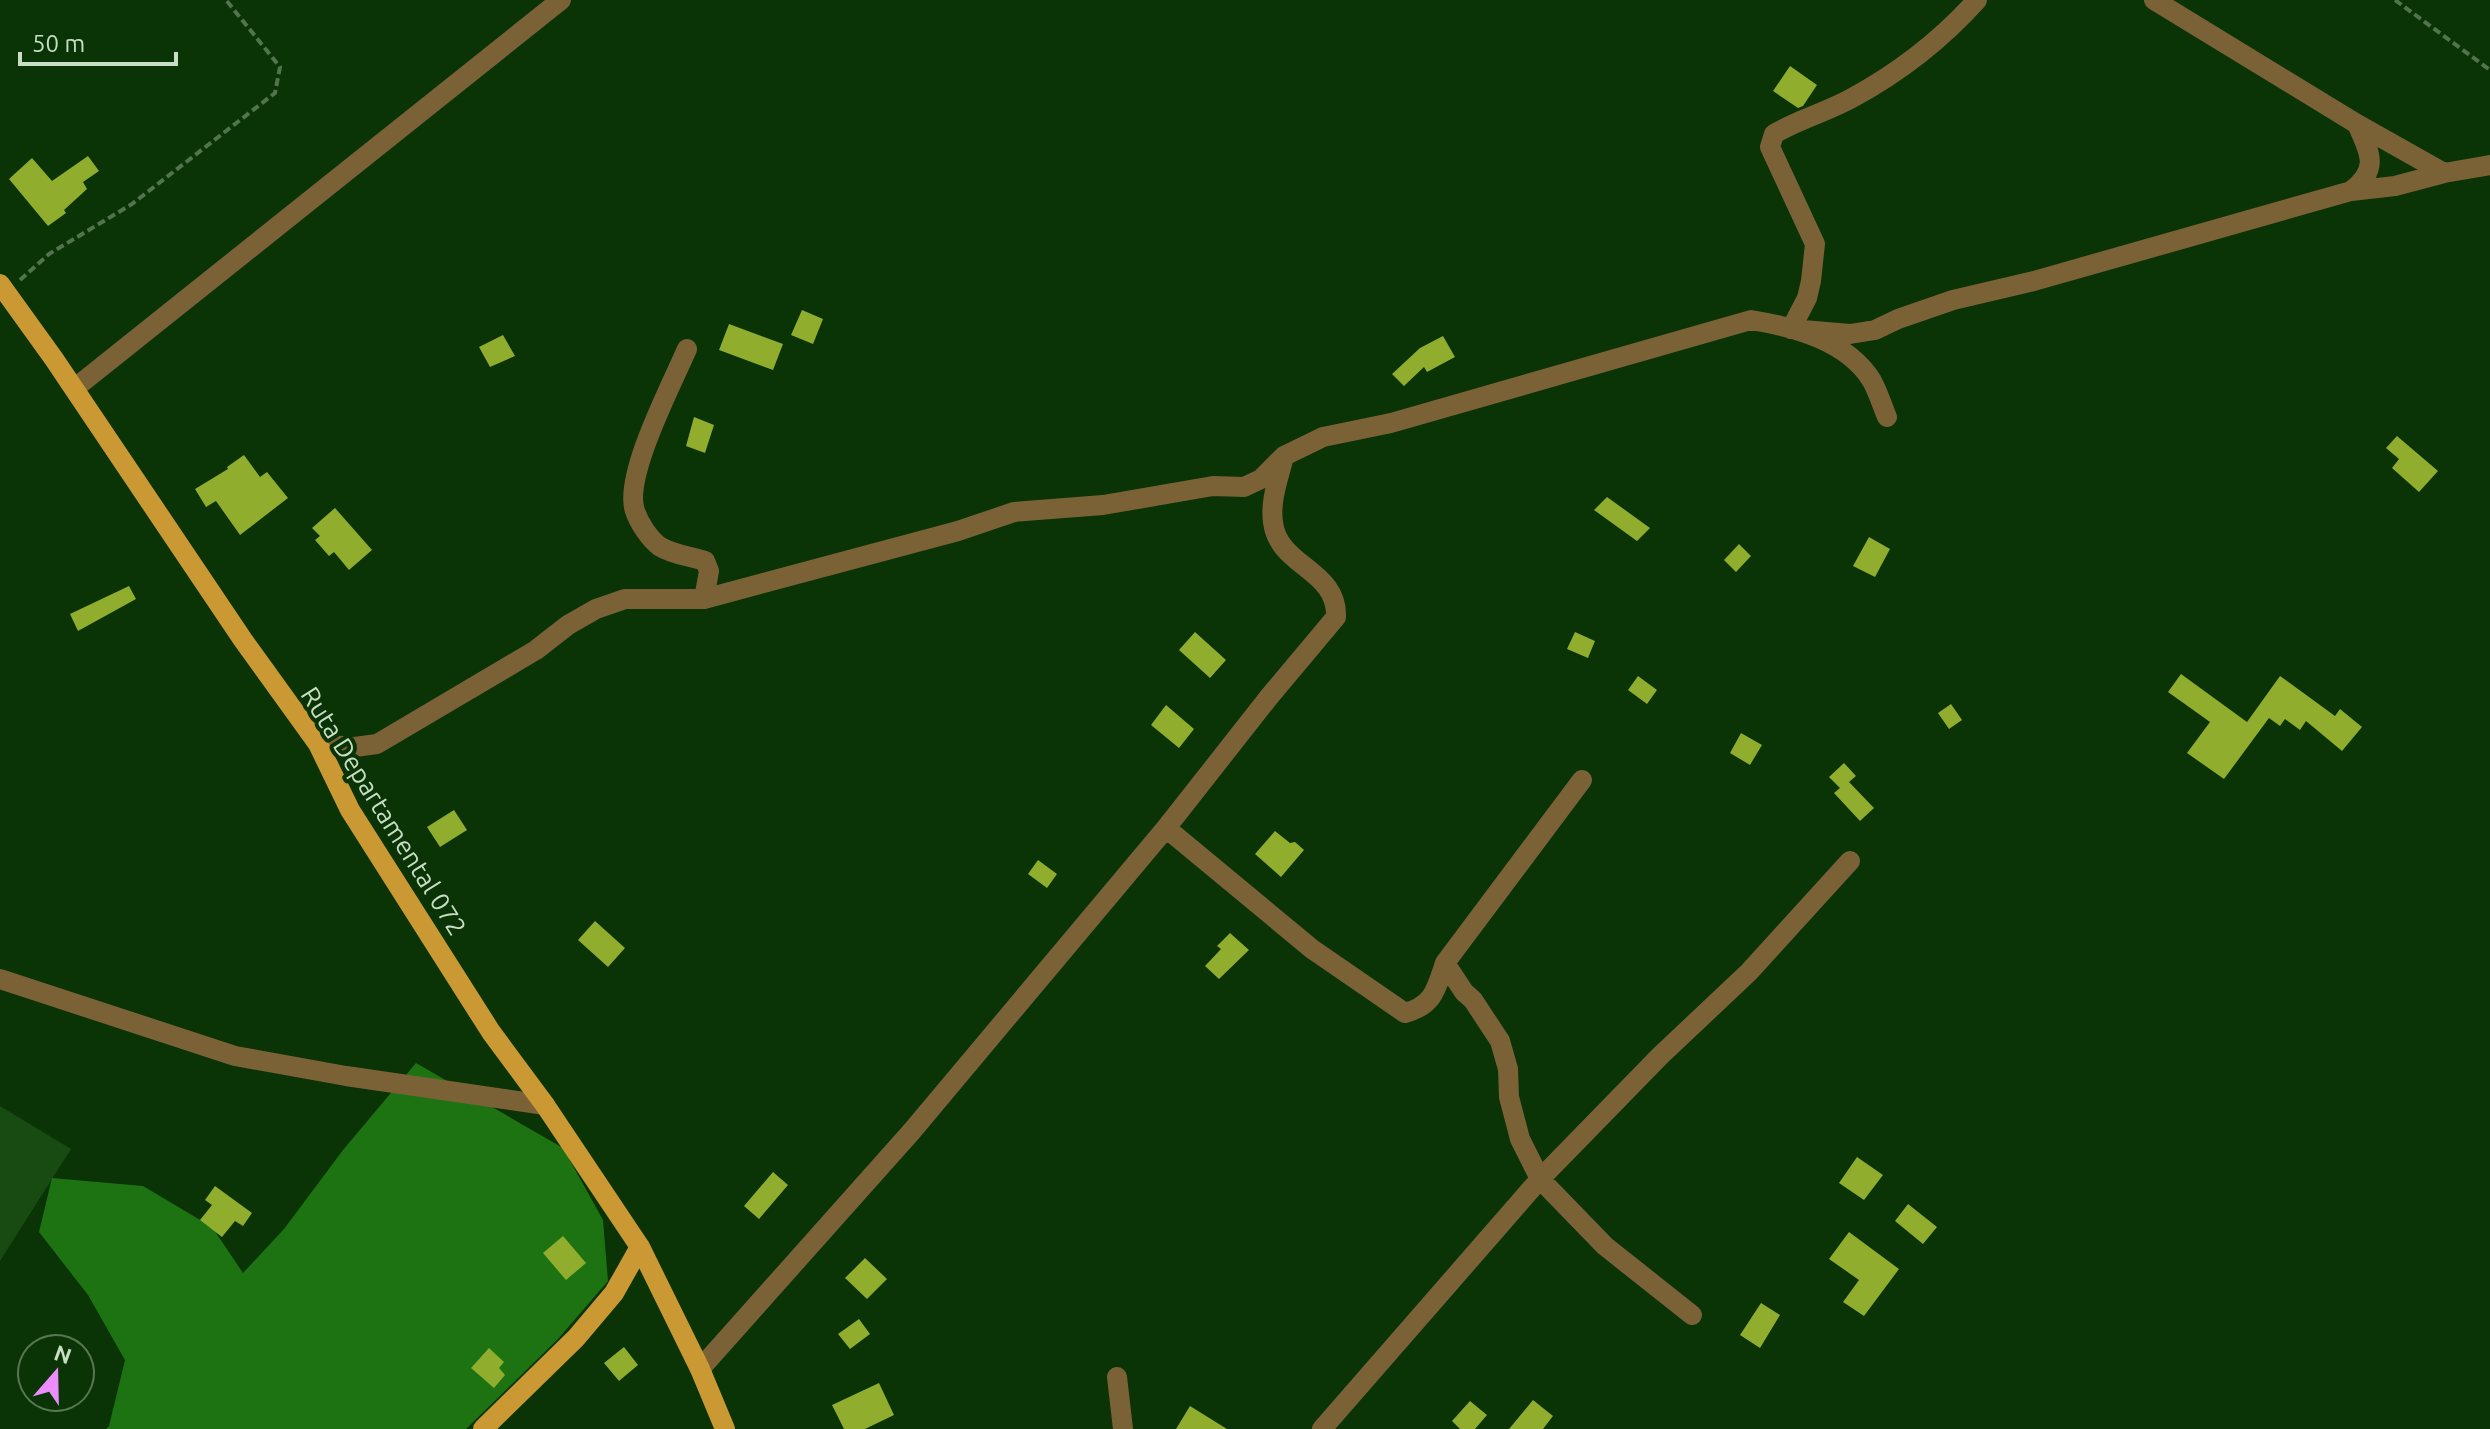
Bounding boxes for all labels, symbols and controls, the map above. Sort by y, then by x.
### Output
scale bar [20,16,176,66]
text: 50 m [32,30,85,57]
street label: Ruta Departamental 072 [296,682,472,940]
north arrow [16,1333,96,1413]
text: N [51,1339,75,1368]

